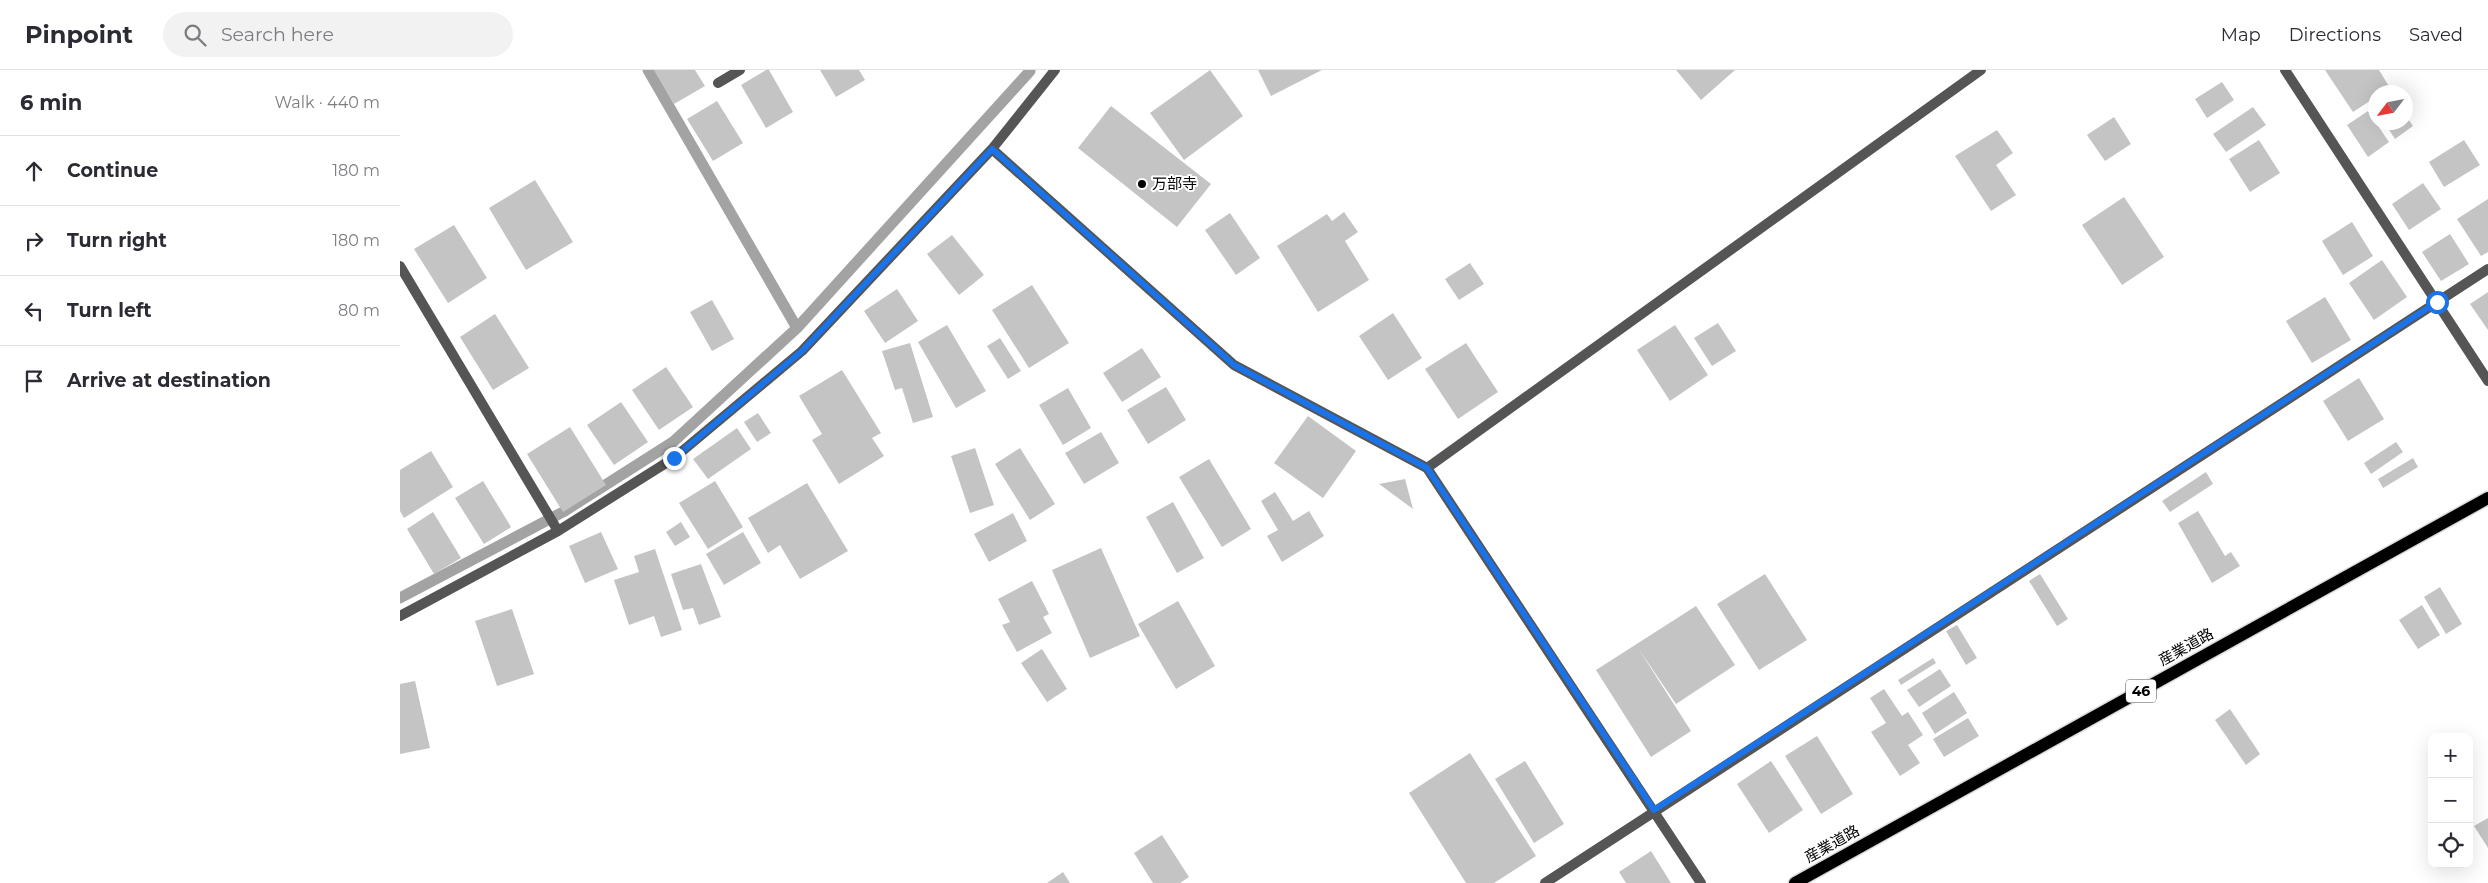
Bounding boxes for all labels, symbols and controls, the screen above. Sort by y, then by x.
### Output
search box [163,12,513,57]
text: Pinpoint [25,20,133,49]
icon: search [181,21,209,49]
text: Search here [221,23,334,46]
text: Map [2221,24,2261,46]
text: Directions [2289,24,2381,46]
text: Saved [2409,24,2463,46]
north arrow [2368,85,2413,130]
text: 6 min [20,90,82,115]
text: Walk · 440 m [274,93,380,112]
icon: ahead [20,157,48,185]
text: Continue [67,159,158,182]
text: 180 m [332,161,380,180]
place label: 万部寺 [1152,174,1197,193]
marker: 万部寺 [1136,178,1148,190]
icon: right [20,227,48,255]
text: Turn right [67,229,167,252]
text: 180 m [332,231,380,250]
route start [2426,291,2449,314]
icon: left [20,297,48,325]
text: Turn left [67,299,152,322]
text: 80 m [338,301,380,320]
icon: arrive [20,367,48,395]
text: Arrive at destination [67,369,271,392]
route end [663,447,686,470]
street label: 産業道路 [2155,624,2217,669]
road number: 46 [2126,680,2156,702]
map controls [2428,733,2473,868]
button: + [2428,733,2473,778]
button: − [2428,778,2473,823]
street label: 産業道路 [1801,821,1863,866]
button: locate [2428,823,2473,868]

